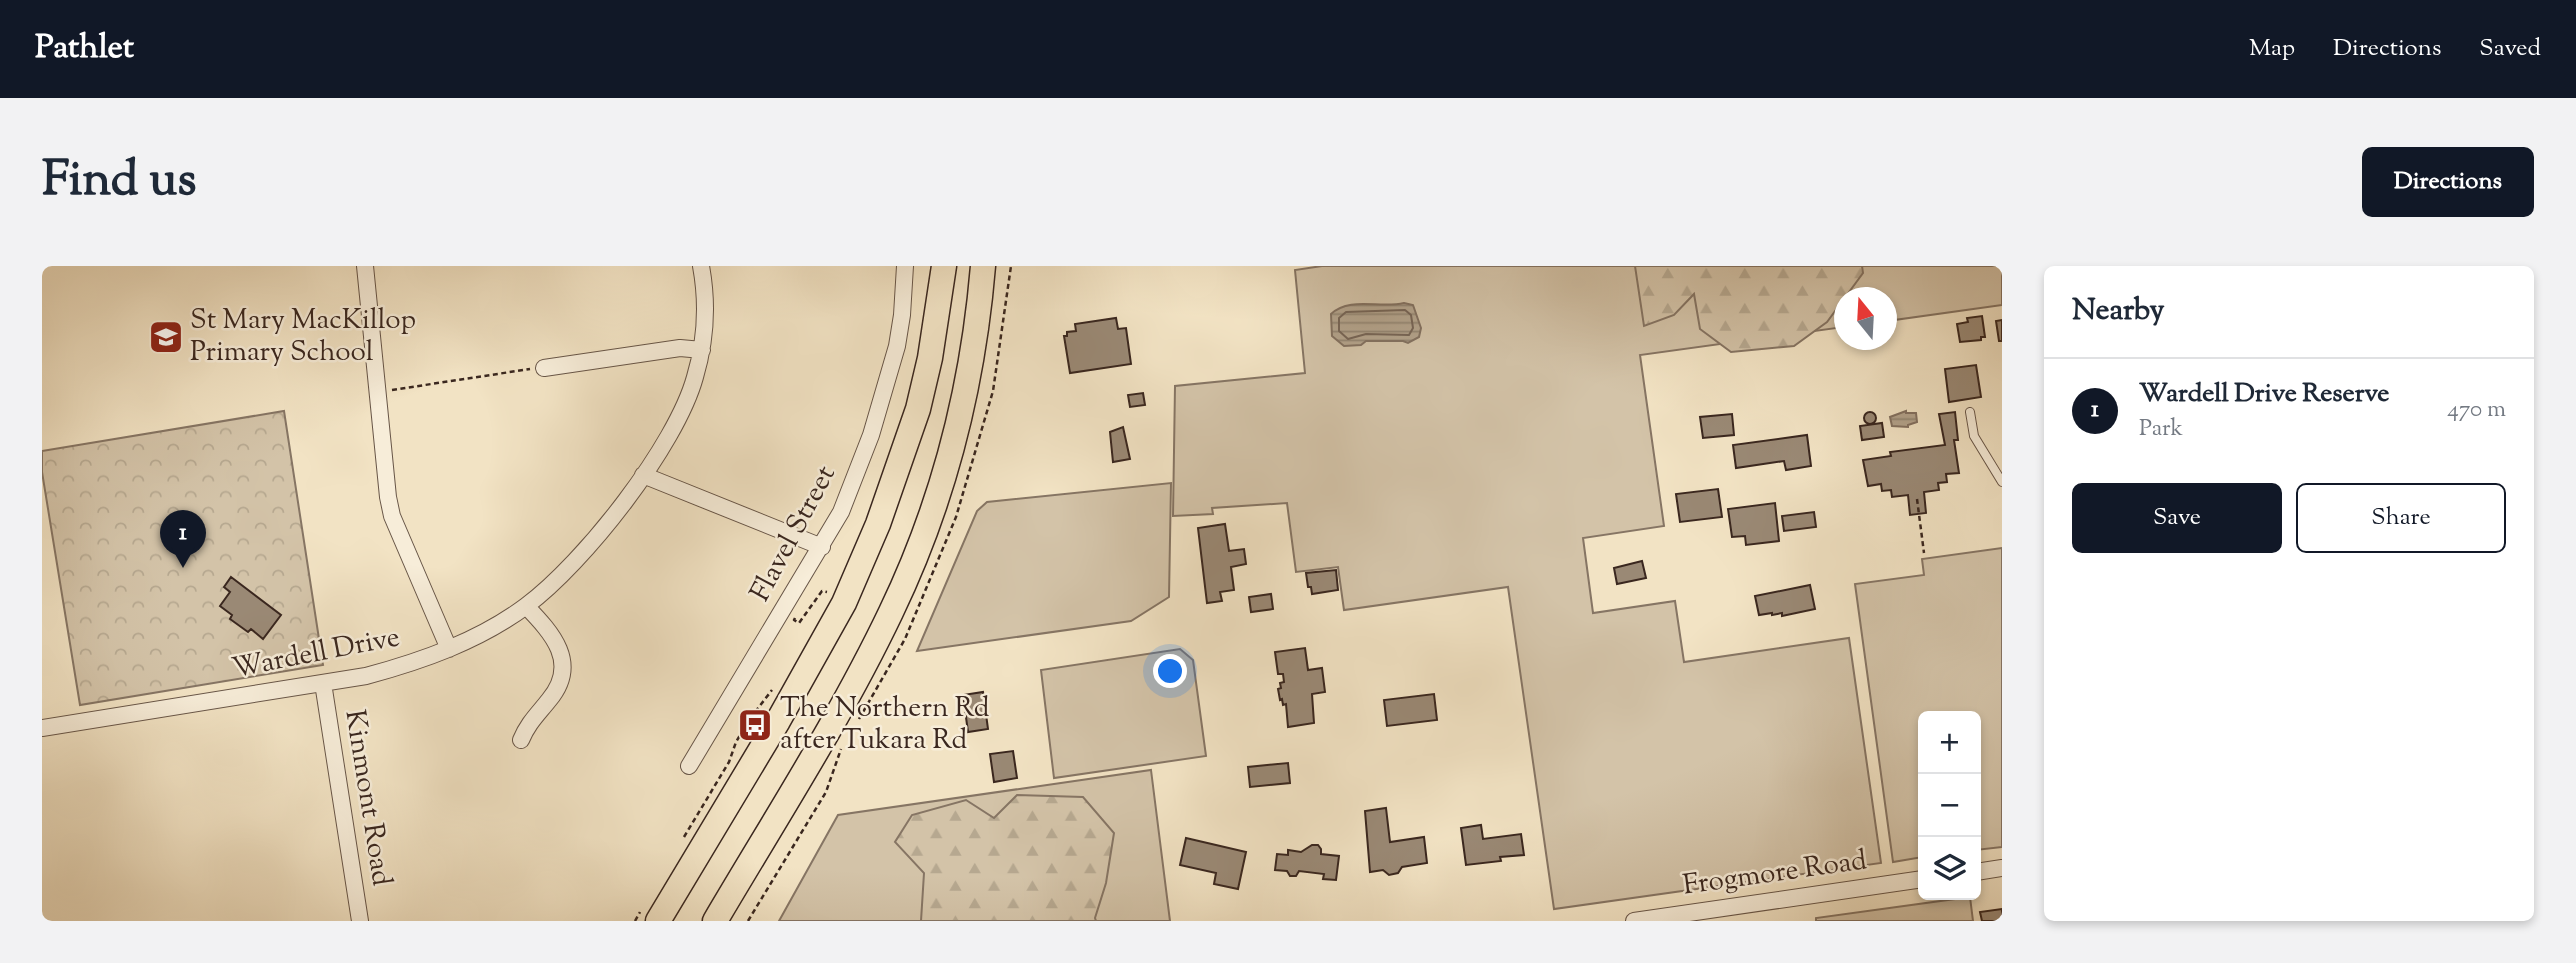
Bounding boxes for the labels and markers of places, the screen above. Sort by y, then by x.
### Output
place label: St Mary MacKillop Primary School [190,301,416,373]
school or university icon: St Mary MacKillop Primary School [147,318,185,356]
pin: 1 [160,510,206,568]
place label: The Northern Rd after Tukara Rd [780,689,990,761]
bus stop icon: The Northern Rd after Tukara Rd [736,706,774,744]

